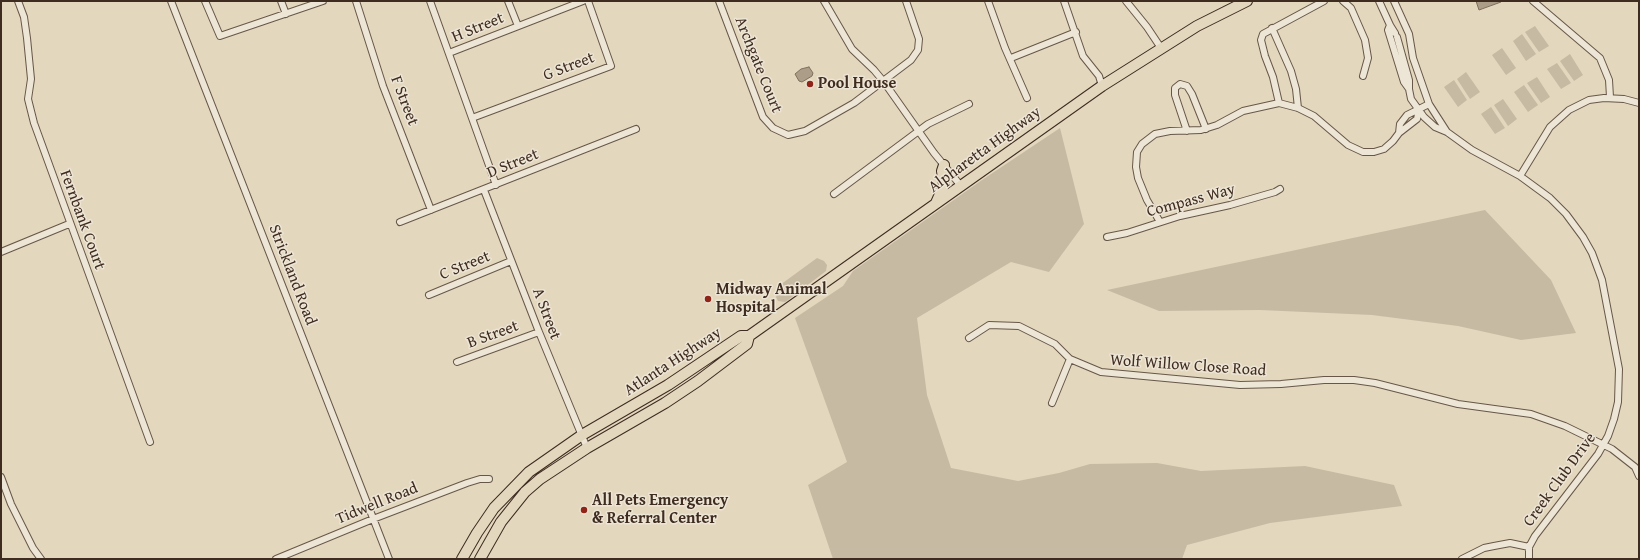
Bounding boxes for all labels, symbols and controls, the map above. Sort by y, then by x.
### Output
street label: H Street [449,9,507,47]
street label: Archgate Court [730,14,786,116]
street label: G Street [541,48,597,86]
street label: F Street [386,73,422,129]
place label: Pool House [818,74,896,94]
marker: Pool House [805,79,815,89]
street label: Alpharetta Highway [925,103,1045,197]
street label: D Street [485,145,541,183]
street label: Fernbank Court [55,168,109,272]
street label: Compass Way [1145,180,1237,222]
street label: Strickland Road [264,222,320,328]
street label: C Street [437,247,493,285]
place label: Midway Animal Hospital [716,280,827,318]
street label: A Street [527,285,565,343]
marker: Midway Animal Hospital [703,294,713,304]
street label: B Street [465,317,521,353]
street label: Atlanta Highway [621,323,725,401]
street label: Wolf Willow Close Road [1109,351,1267,381]
street label: Creek Club Drive [1520,429,1600,531]
street label: Tidwell Road [333,479,421,529]
place label: All Pets Emergency & Referral Center [592,491,728,529]
marker: All Pets Emergency & Referral Center [579,505,589,515]

